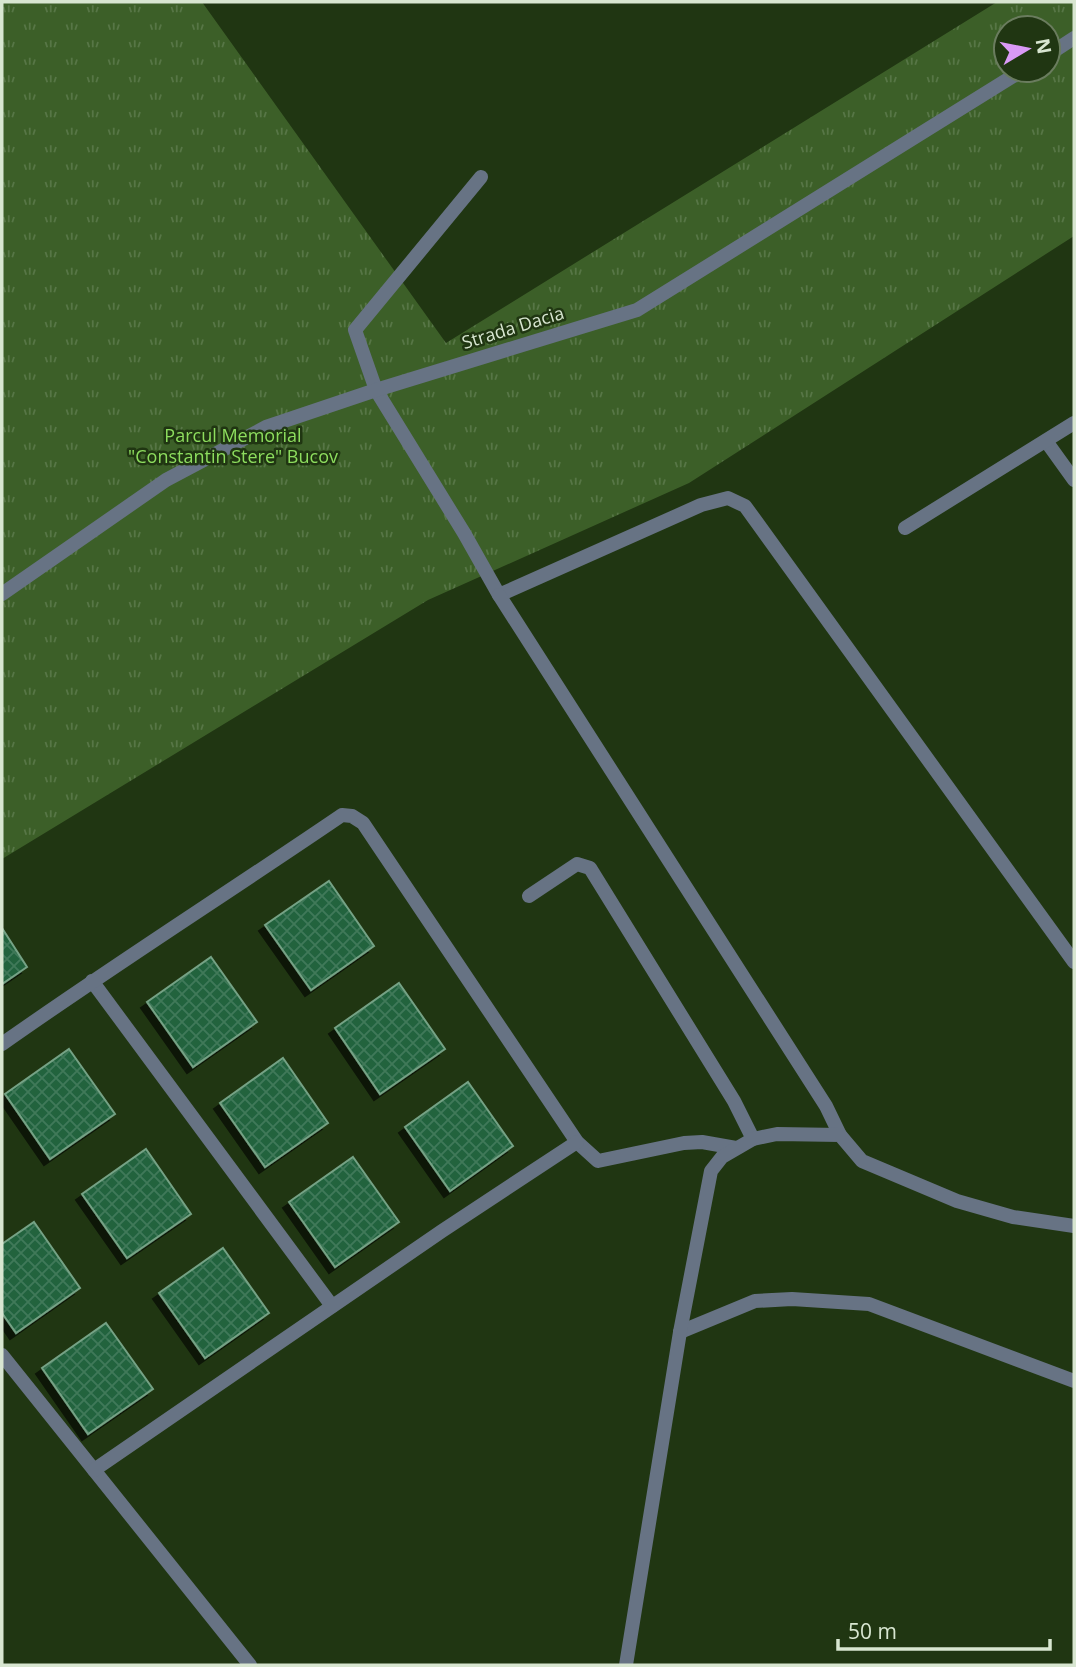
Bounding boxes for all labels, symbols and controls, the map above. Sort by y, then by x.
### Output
north arrow [992,14,1062,84]
text: N [1030,36,1058,56]
street label: Strada Dacia [459,300,567,354]
park label: Parcul Memorial "Constantin Stere" Bucov [128,423,338,468]
scale bar [838,1608,1050,1652]
text: 50 m [848,1617,897,1645]

